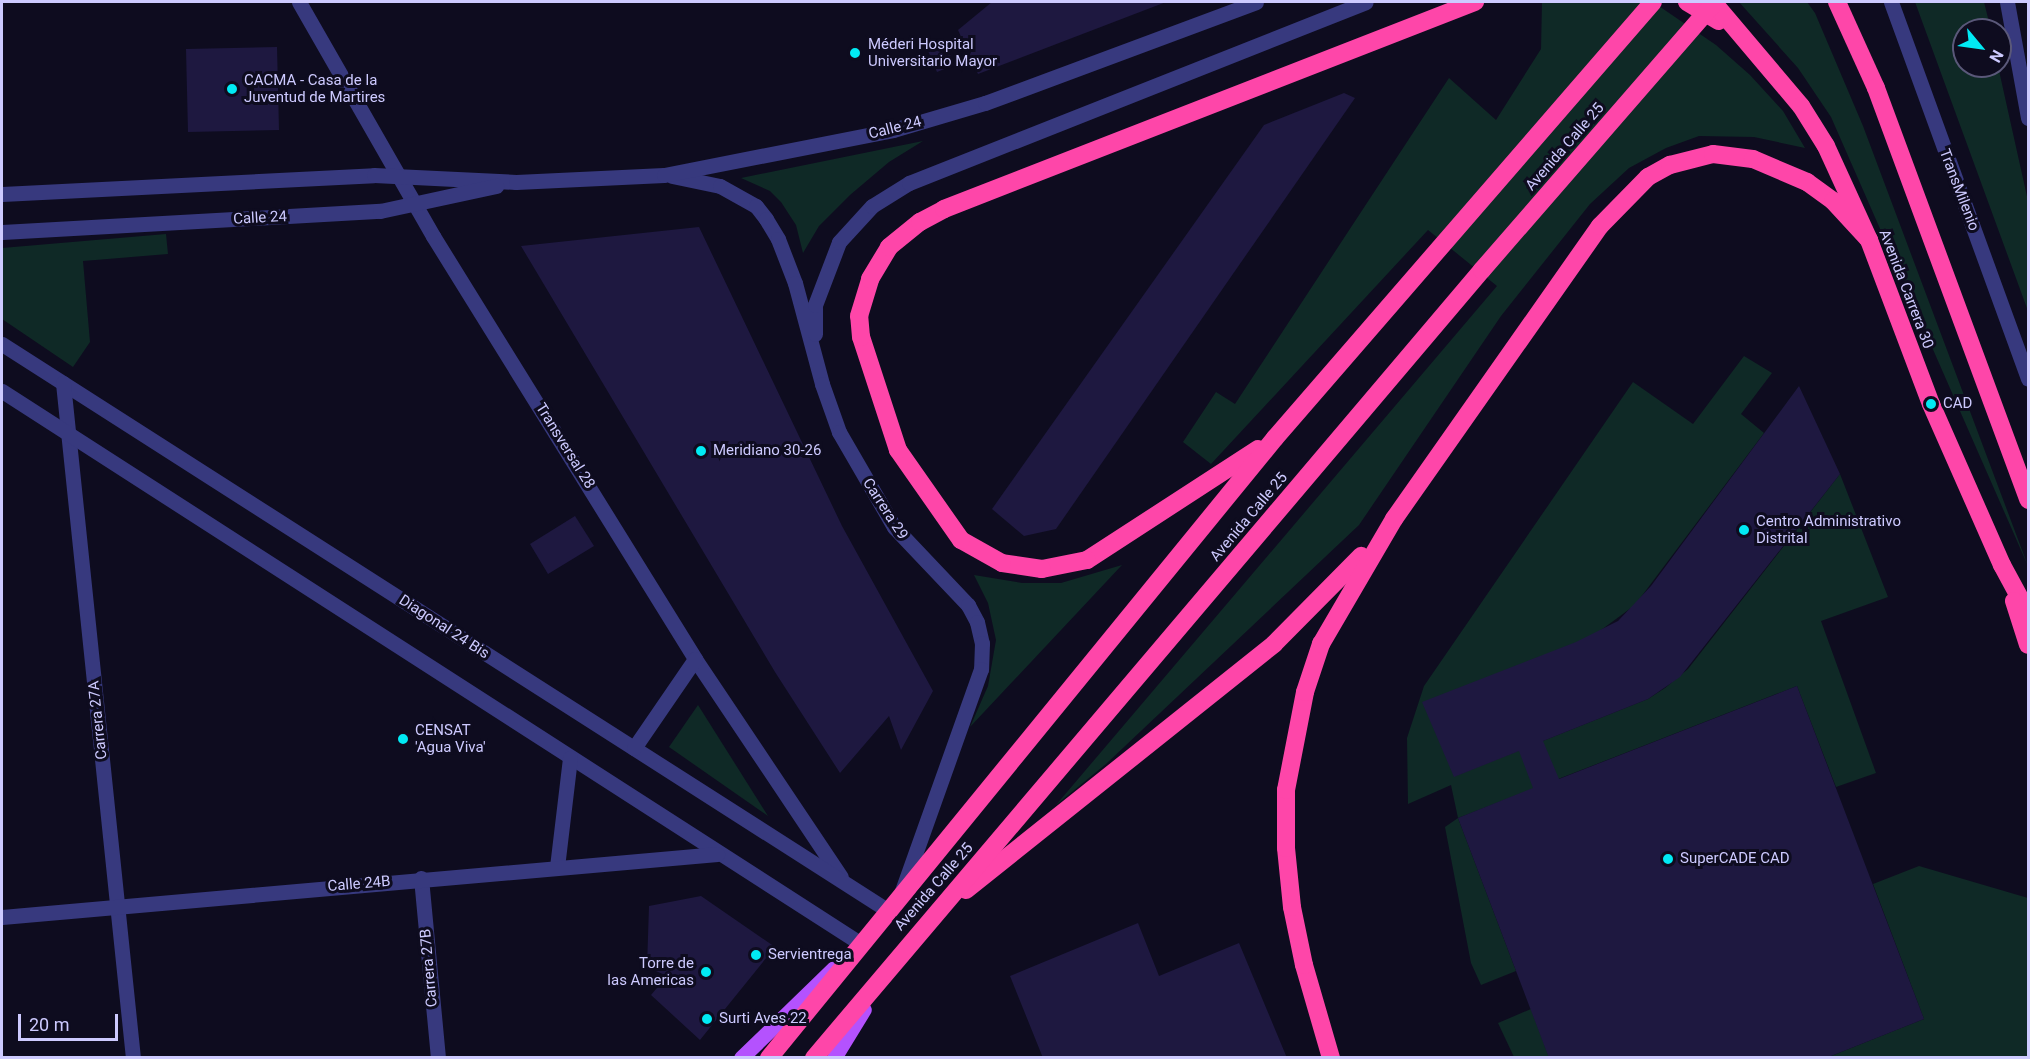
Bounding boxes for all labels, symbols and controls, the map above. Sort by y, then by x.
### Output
north arrow [1952,18,2012,78]
place label: Méderi Hospital Universitario Mayor [868,35,997,70]
marker: Méderi Hospital Universitario Mayor [846,44,864,62]
text: N [1985,46,2007,66]
place label: CACMA - Casa de la Juventud de Martires [244,71,385,106]
marker: CACMA - Casa de la Juventud de Martires [225,82,239,96]
street label: Avenida Calle 25 [1522,99,1608,195]
street label: Calle 24 [867,113,923,143]
street label: TransMilenio [1935,147,1983,233]
street label: Calle 24 [233,208,287,228]
street label: Avenida Carrera 30 [1875,227,1937,351]
place label: CAD [1943,395,1972,413]
marker: CAD [1924,397,1938,411]
street label: Transversal 28 [531,400,599,492]
place label: Meridiano 30-26 [713,442,821,460]
marker: Meridiano 30-26 [694,444,708,458]
street label: Avenida Calle 25 [1207,469,1291,565]
street label: Carrera 29 [859,475,911,543]
place label: Centro Administrativo Distrital [1756,512,1901,547]
marker: Centro Administrativo Distrital [1737,523,1751,537]
street label: Diagonal 24 Bis [396,591,492,663]
street label: Carrera 27A [85,680,111,760]
place label: CENSAT 'Agua Viva' [415,721,486,756]
marker: CENSAT 'Agua Viva' [396,732,410,746]
street label: Avenida Calle 25 [891,839,977,935]
place label: SuperCADE CAD [1680,850,1790,868]
marker: SuperCADE CAD [1661,852,1675,866]
street label: Calle 24B [327,872,391,896]
street label: Carrera 27B [417,928,441,1008]
place label: Servientrega [768,946,852,964]
marker: Servientrega [749,948,763,962]
place label: Torre de las Americas [607,954,694,989]
marker: Torre de las Americas [699,965,713,979]
scale bar [21,1002,122,1040]
place label: Surti Aves 22 [719,1010,807,1028]
marker: Surti Aves 22 [700,1012,714,1026]
text: 20 m [29,1014,69,1035]

